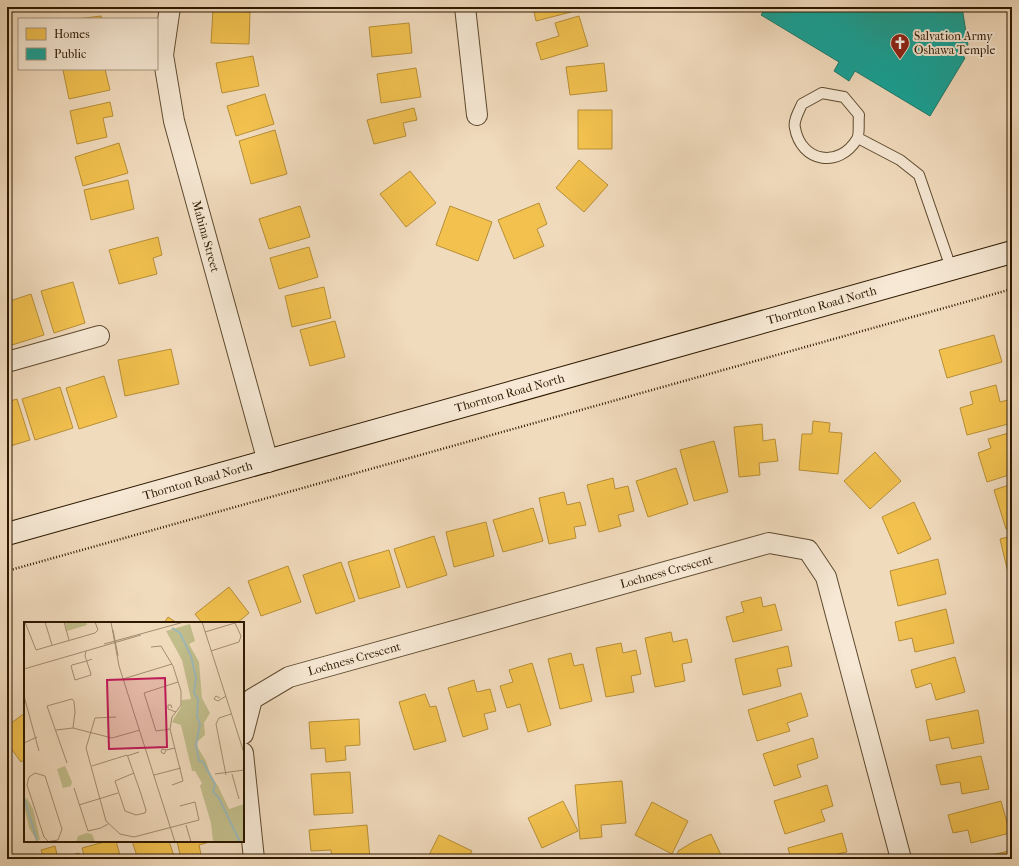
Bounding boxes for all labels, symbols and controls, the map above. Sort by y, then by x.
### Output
legend [18,18,158,70]
text: Homes [54,27,90,41]
place label: Salvation Army Oshawa Temple [914,29,995,57]
church icon: Salvation Army Oshawa Temple [889,32,911,60]
text: Public [54,47,86,61]
street label: Mahina Street [189,199,223,274]
street label: Thornton Road North [765,283,878,327]
street label: Thornton Road North [453,371,566,415]
street label: Thornton Road North [141,458,254,503]
street label: Lochness Crescent [618,552,715,591]
inset map [24,622,244,842]
street label: Lochness Crescent [306,639,403,678]

